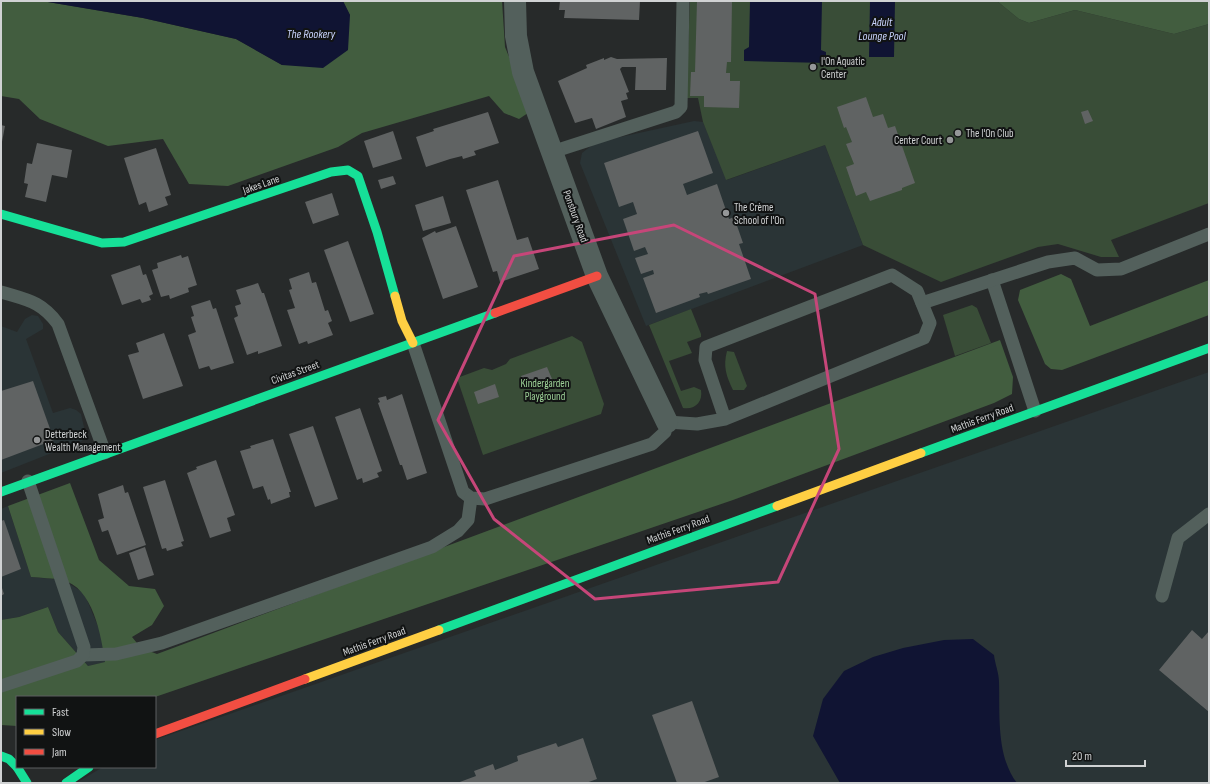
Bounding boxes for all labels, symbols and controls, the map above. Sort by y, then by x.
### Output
water label: Adult Lounge Pool [858,15,906,44]
water label: The Rookery [287,27,336,42]
place label: I'On Aquatic Center [821,55,865,81]
marker: I'On Aquatic Center [808,62,818,72]
place label: The I'On Club [966,127,1014,140]
marker: The I'On Club [953,128,963,138]
place label: Center Court [894,134,943,147]
marker: Center Court [945,135,955,145]
street label: Jakes Lane [240,172,281,197]
street label: Ponsbury Road [560,188,591,244]
place label: The Crème School of I'On [734,201,785,227]
marker: The Crème School of I'On [721,208,731,218]
street label: Civitas Street [269,358,322,387]
park label: Kindergarden Playground [521,377,570,403]
street label: Mathis Ferry Road [949,401,1016,436]
place label: Detterbeck Wealth Management [45,428,121,454]
marker: Detterbeck Wealth Management [32,435,42,445]
street label: Mathis Ferry Road [645,512,712,547]
street label: Mathis Ferry Road [341,624,408,659]
legend [16,696,156,768]
text: Fast [52,705,69,720]
text: Slow [52,725,71,740]
scale bar [1066,742,1145,768]
text: Jam [51,745,67,760]
text: 20 m [1072,749,1092,764]

